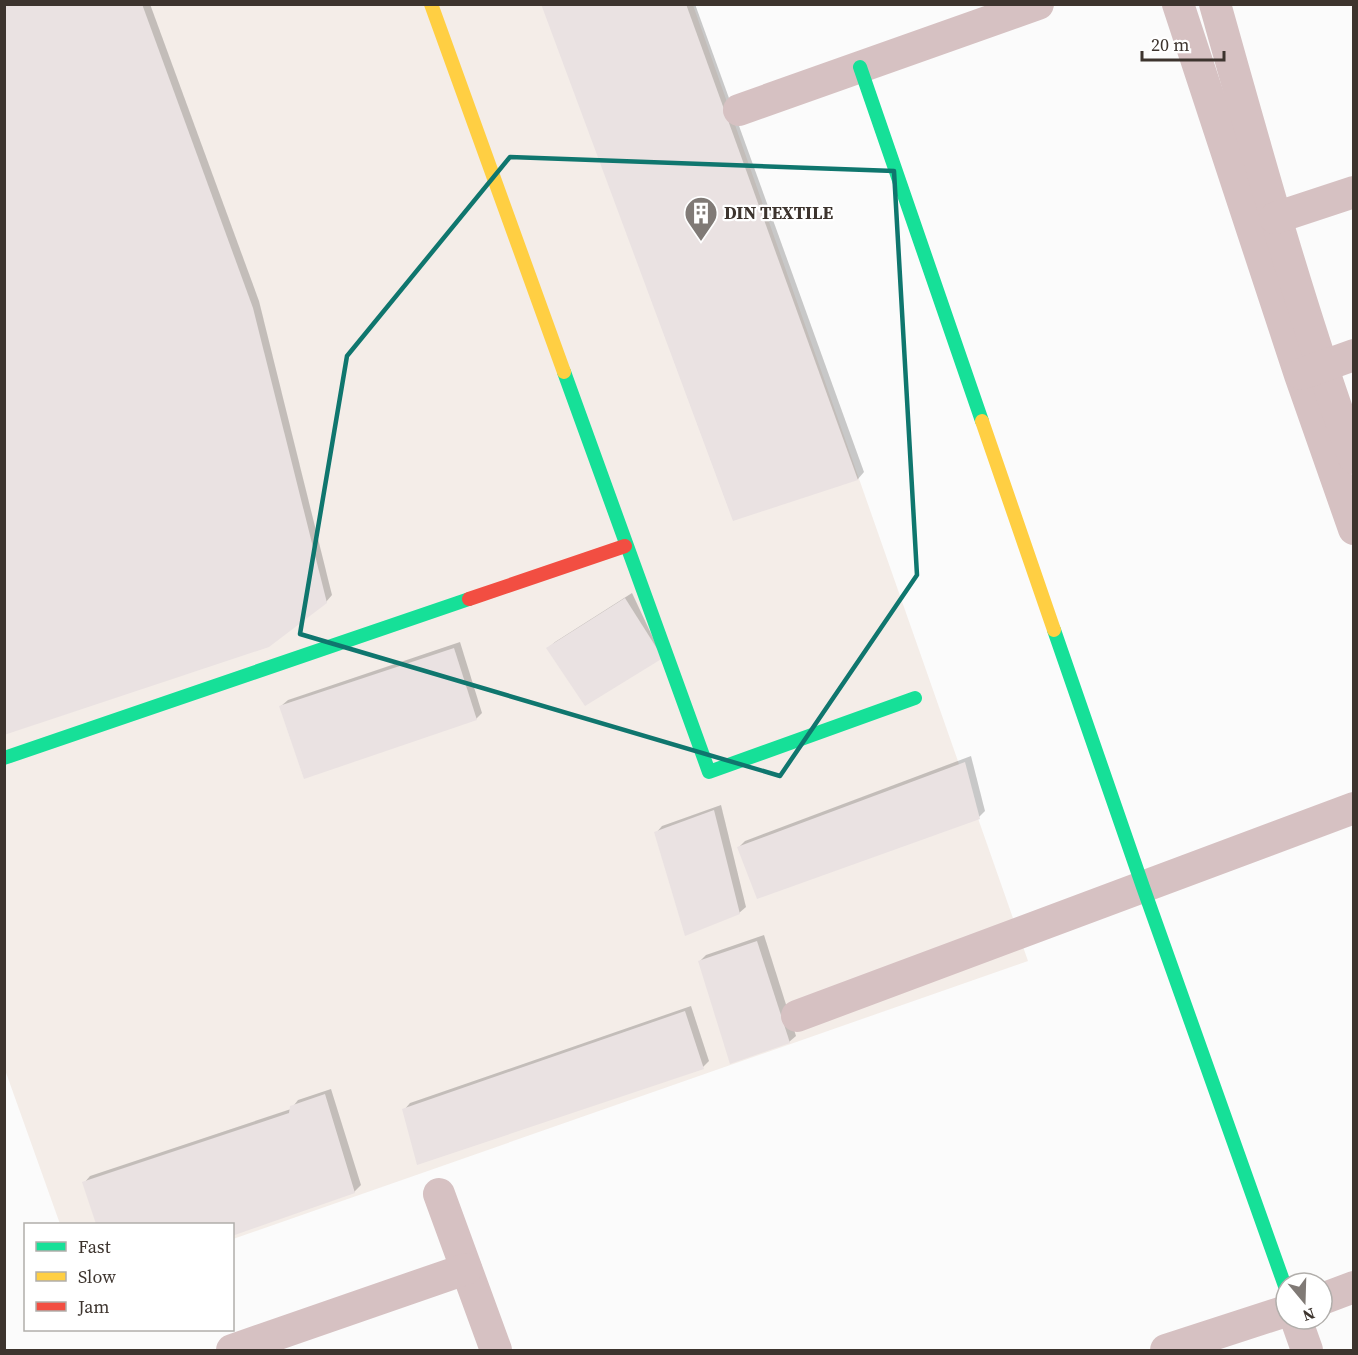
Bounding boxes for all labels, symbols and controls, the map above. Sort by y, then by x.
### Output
scale bar [1142,24,1224,62]
text: 20 m [1151,32,1189,57]
building icon: DIN TEXTILE [683,195,719,242]
place label: DIN TEXTILE [724,200,833,225]
legend [24,1223,234,1331]
text: Fast [78,1234,111,1259]
text: Slow [78,1264,116,1289]
north arrow [1274,1271,1334,1331]
text: Jam [77,1294,110,1319]
text: N [1299,1303,1318,1328]

